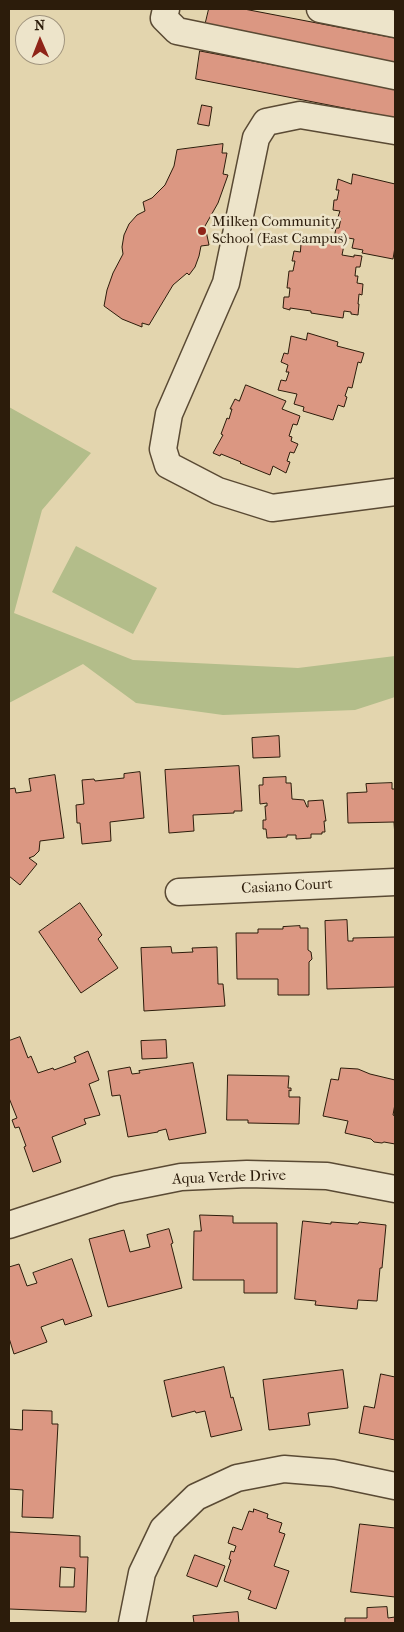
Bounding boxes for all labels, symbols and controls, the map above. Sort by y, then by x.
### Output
north arrow [15,15,65,65]
text: N [34,17,45,34]
place label: Milken Community School (East Campus) [212,213,347,248]
marker: Milken Community School (East Campus) [196,225,208,237]
street label: Casiano Court [241,876,333,898]
street label: Aqua Verde Drive [172,1167,286,1189]

